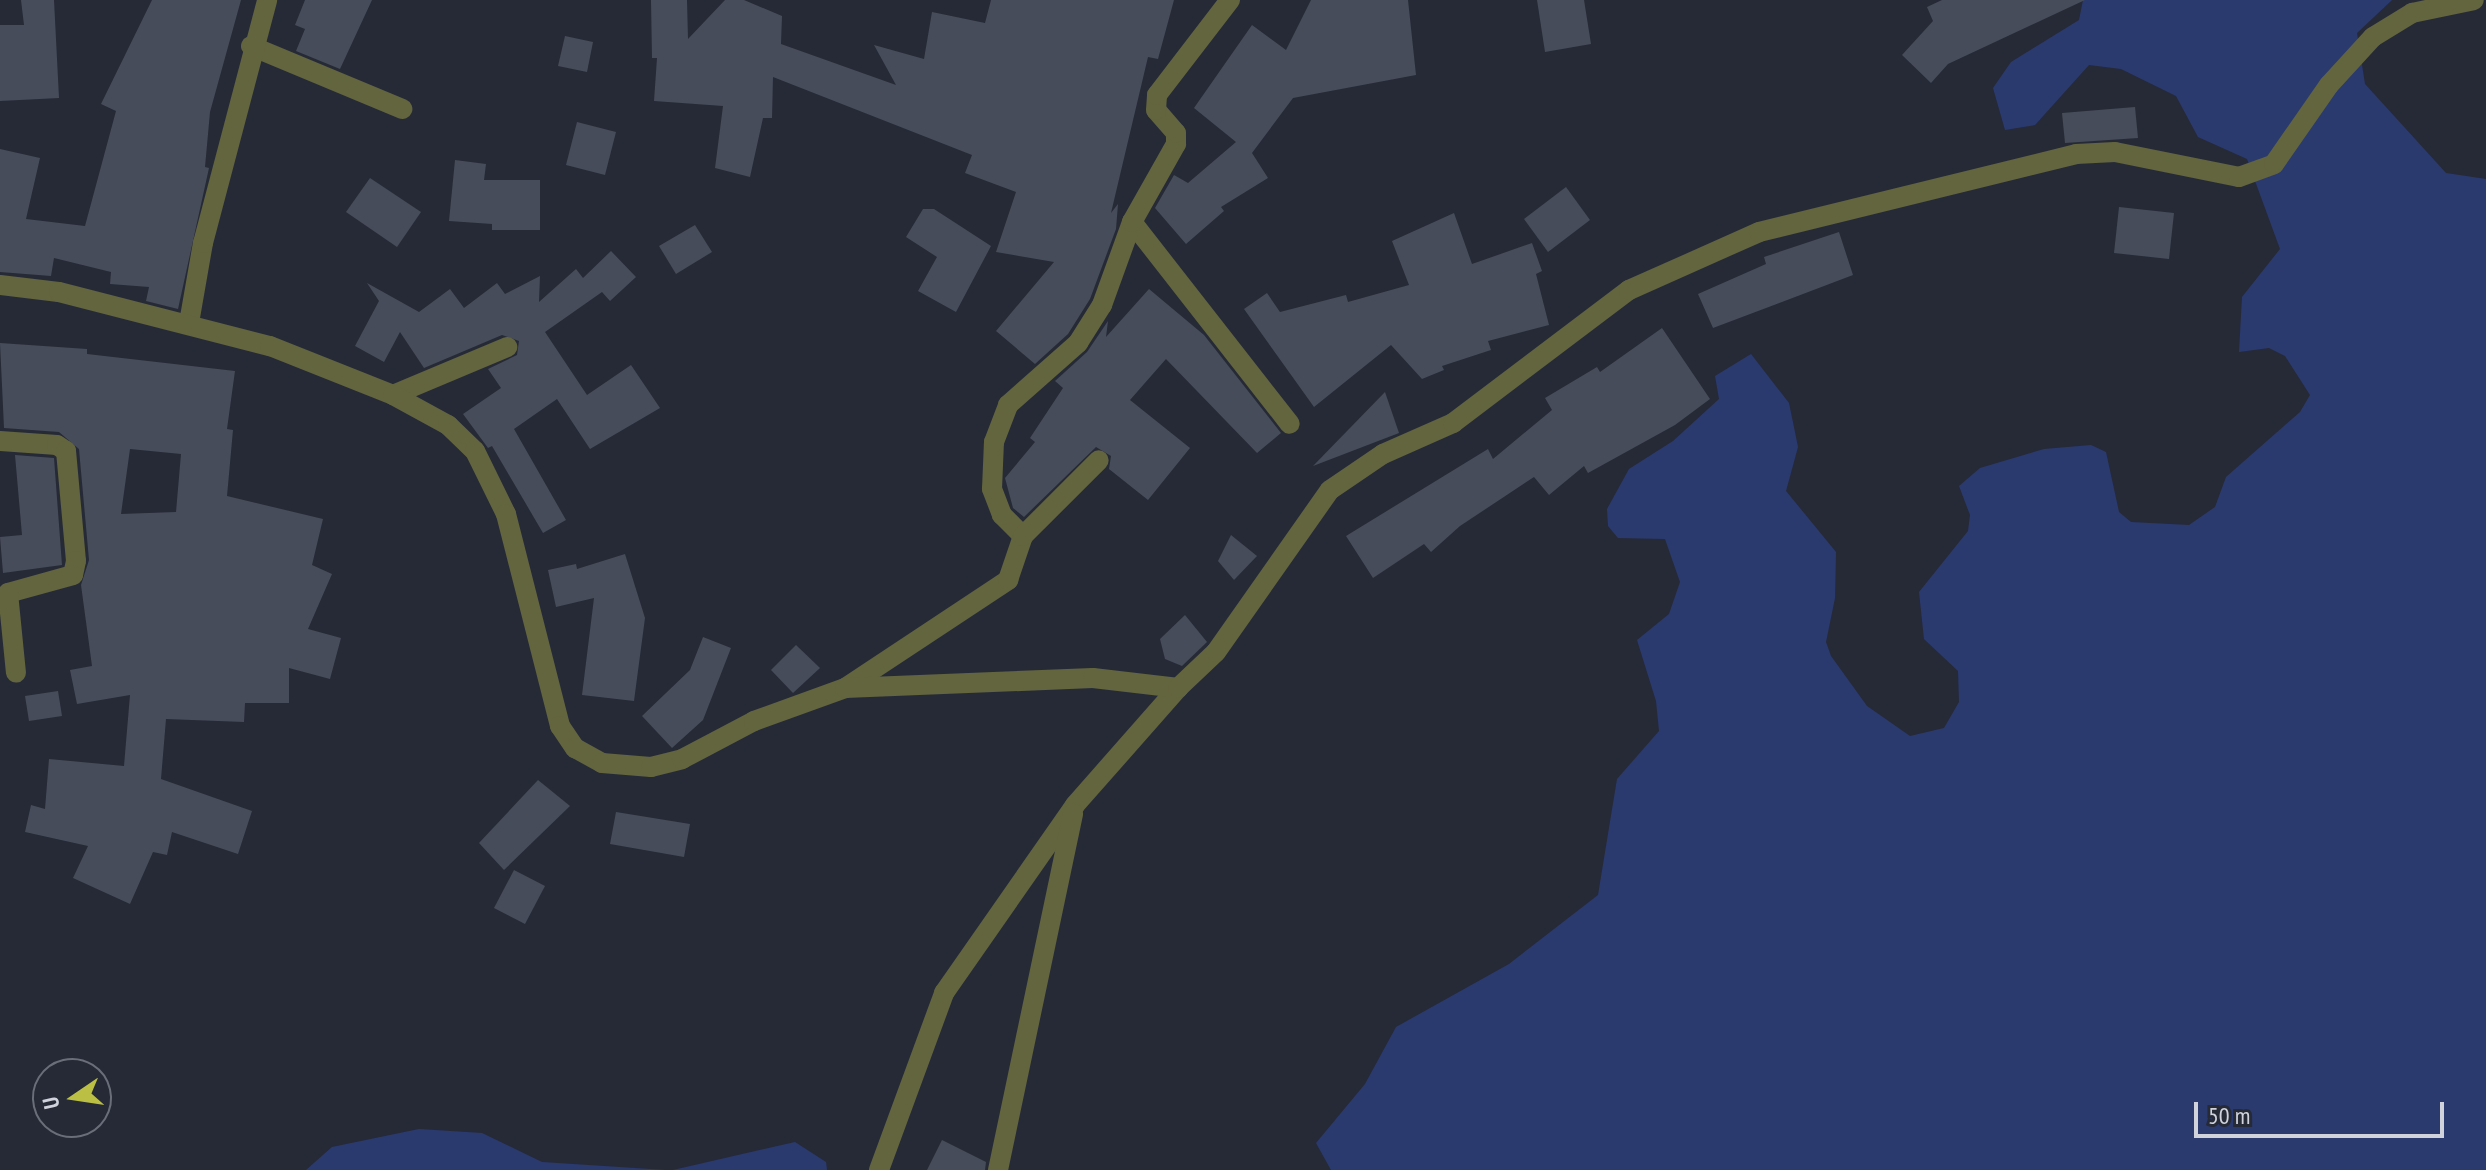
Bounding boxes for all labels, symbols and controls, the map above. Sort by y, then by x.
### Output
north arrow [32,1058,112,1138]
scale bar [2198,1086,2448,1136]
text: U [36,1094,65,1112]
text: 50 m [2208,1100,2250,1131]

